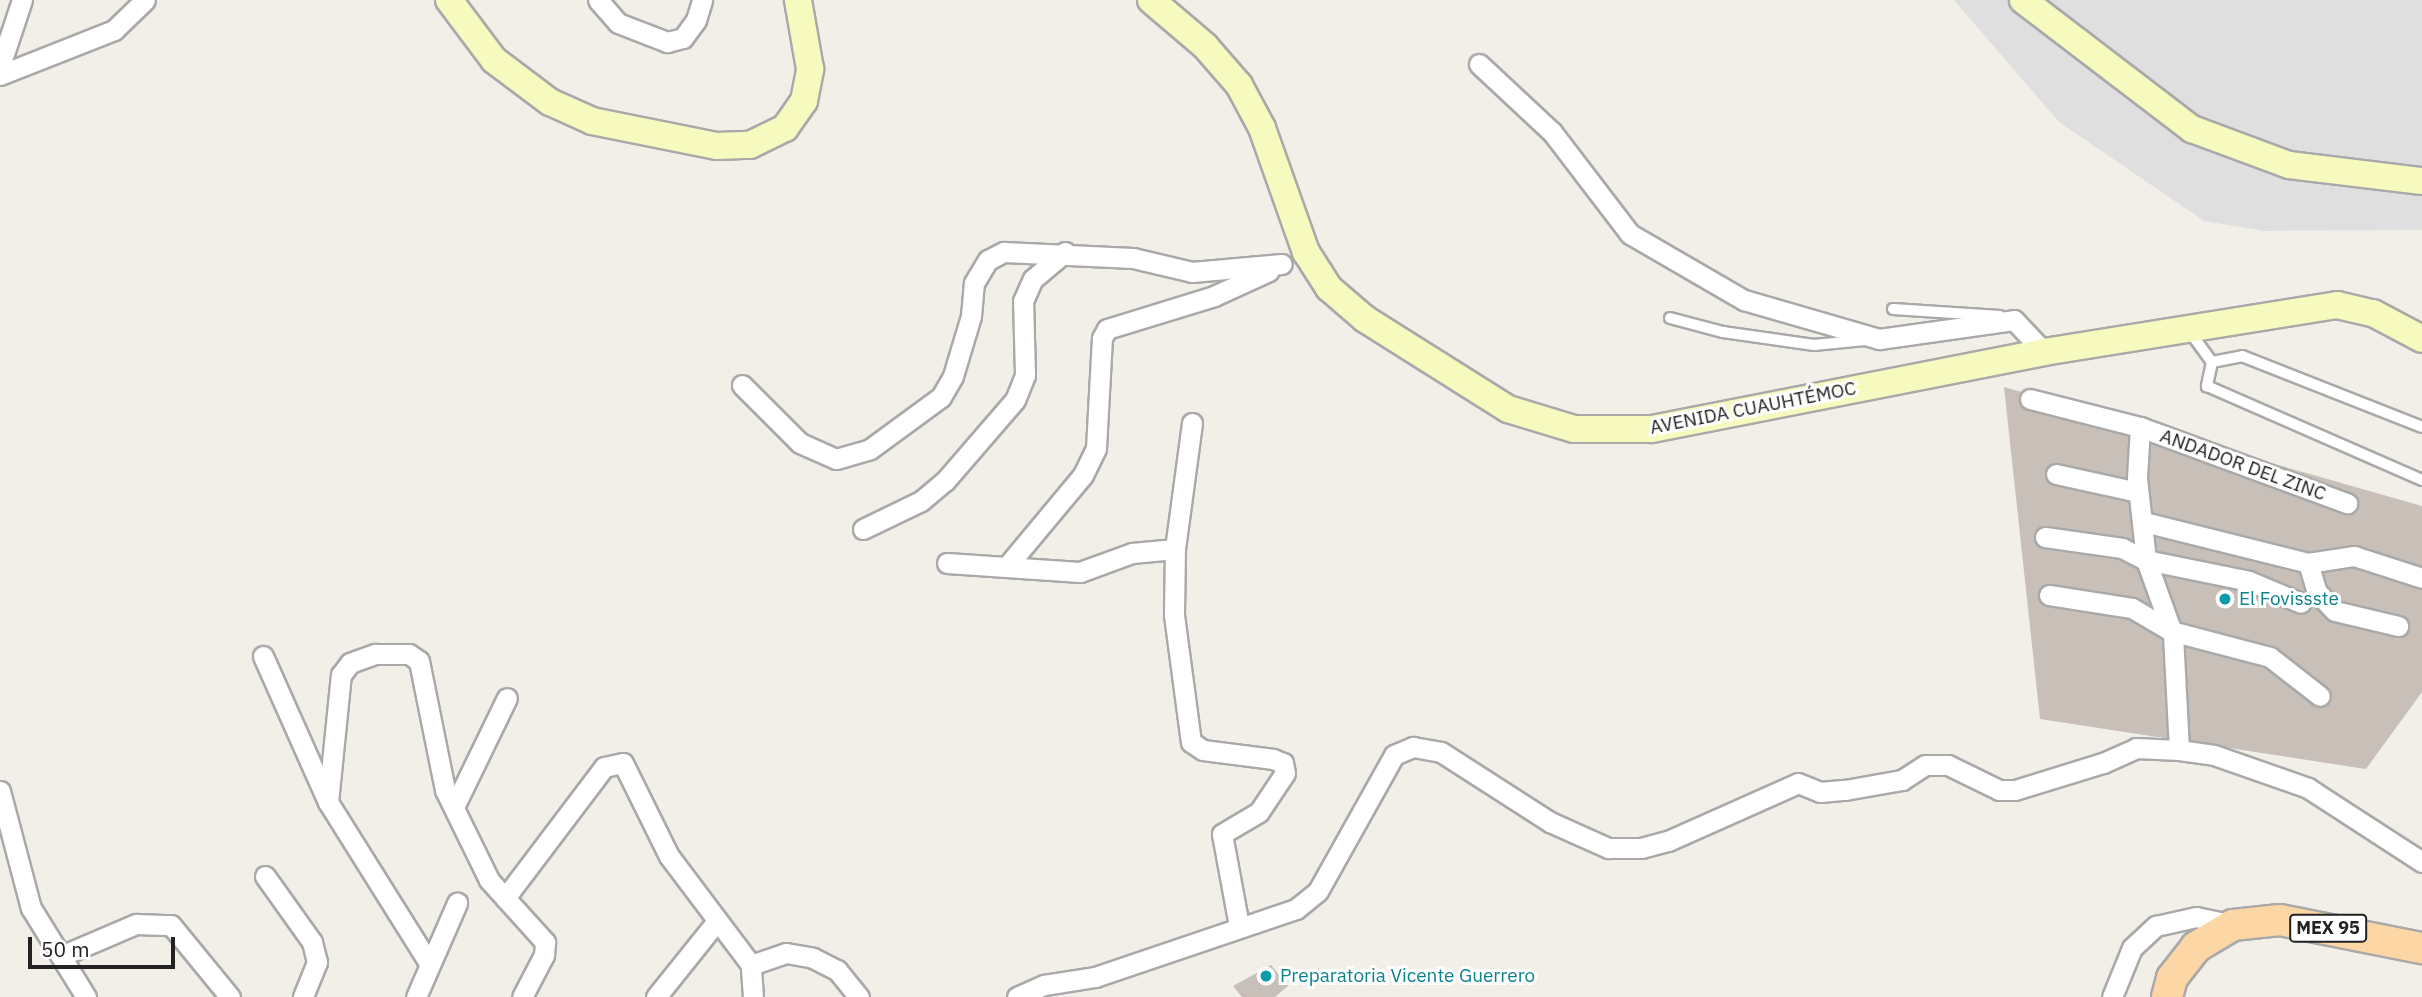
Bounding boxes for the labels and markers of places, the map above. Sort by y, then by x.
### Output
place label: El Fovissste [2239,588,2339,610]
marker: El Fovissste [2217,591,2233,607]
place label: Preparatoria Vicente Guerrero [1280,965,1535,987]
marker: Preparatoria Vicente Guerrero [1258,968,1274,984]

